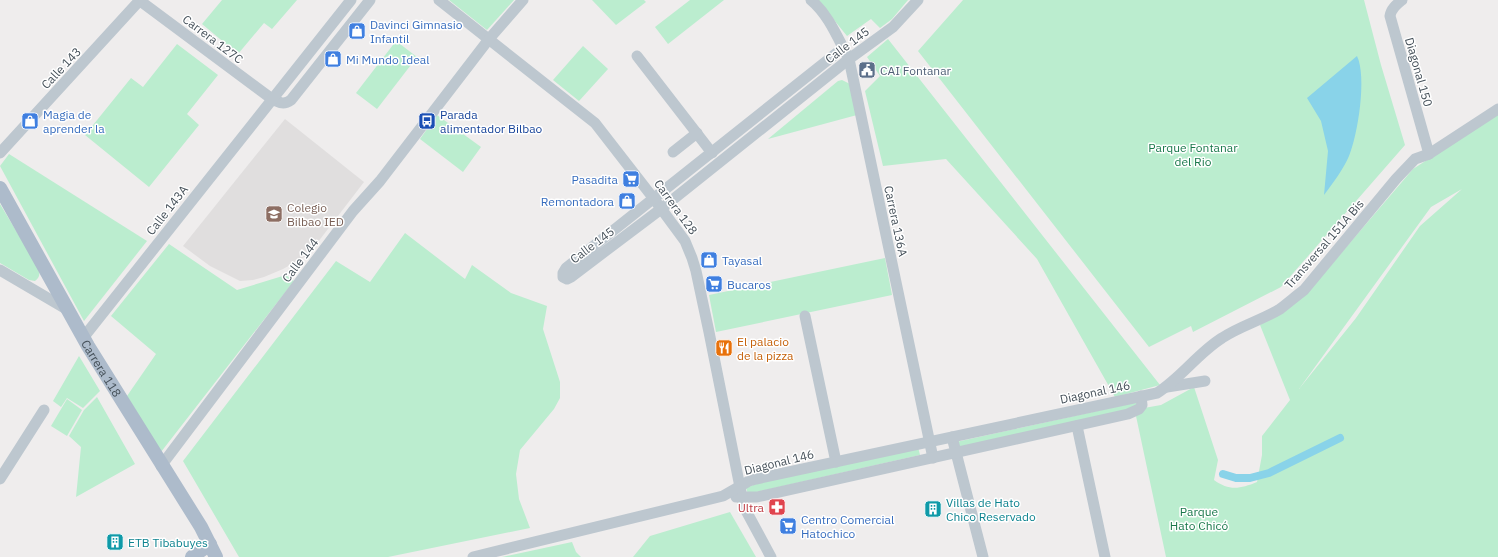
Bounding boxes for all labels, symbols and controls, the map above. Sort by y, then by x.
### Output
street label: Carrera 127C [180,11,247,67]
place label: Davinci Gimnasio Infantil [370,17,463,46]
shop icon: Davinci Gimnasio Infantil [347,21,367,41]
street label: Calle 145 [822,24,872,66]
street label: Diagonal 150 [1402,36,1436,108]
street label: Calle 143 [38,44,84,92]
shop icon: Mi Mundo Ideal [323,49,343,69]
place label: Mi Mundo Ideal [346,52,429,67]
public building icon: CAI Fontanar [857,60,877,80]
place label: CAI Fontanar [880,63,952,78]
place label: Magia de aprender la [43,107,105,136]
place label: Parada alimentador Bilbao [440,107,543,136]
shop icon: Magia de aprender la [20,111,40,131]
bus stop icon: Parada alimentador Bilbao [417,111,437,131]
park label: Parque Fontanar del Rio [1148,140,1238,169]
supermarket icon: Pasadita [621,169,641,189]
place label: Pasadita [572,172,619,187]
street label: Carrera 128 [651,177,701,237]
street label: Calle 143A [143,182,191,238]
street label: Carrera 136A [881,184,911,258]
shop icon: Remontadora [617,191,637,211]
place label: Remontadora [541,194,615,209]
street label: Transversal 151A Bis [1281,196,1367,292]
place label: Colegio Bilbao IED [287,200,344,229]
school or university icon: Colegio Bilbao IED [264,204,284,224]
street label: Calle 145 [567,224,617,266]
street label: Calle 144 [279,235,321,285]
shop icon: Tayasal [699,250,719,270]
place label: Tayasal [722,253,762,268]
supermarket icon: Bucaros [704,274,724,294]
place label: Bucaros [727,277,771,292]
place label: El palacio de la pizza [737,334,794,363]
street label: Carrera 118 [78,337,125,399]
restaurant icon: El palacio de la pizza [714,338,734,358]
street label: Diagonal 146 [1059,377,1131,407]
street label: Diagonal 146 [743,446,815,478]
place label: Villas de Hato Chico Reservado [946,495,1036,524]
pharmacy icon: Ultra [767,497,787,517]
building icon: Villas de Hato Chico Reservado [923,499,943,519]
place label: Ultra [738,500,765,515]
park label: Parque Hato Chicó [1170,504,1229,533]
place label: Centro Comercial Hatochico [801,512,894,541]
supermarket icon: Centro Comercial Hatochico [778,516,798,536]
building icon: ETB Tibabuyes [105,532,125,552]
place label: ETB Tibabuyes [128,535,208,550]

